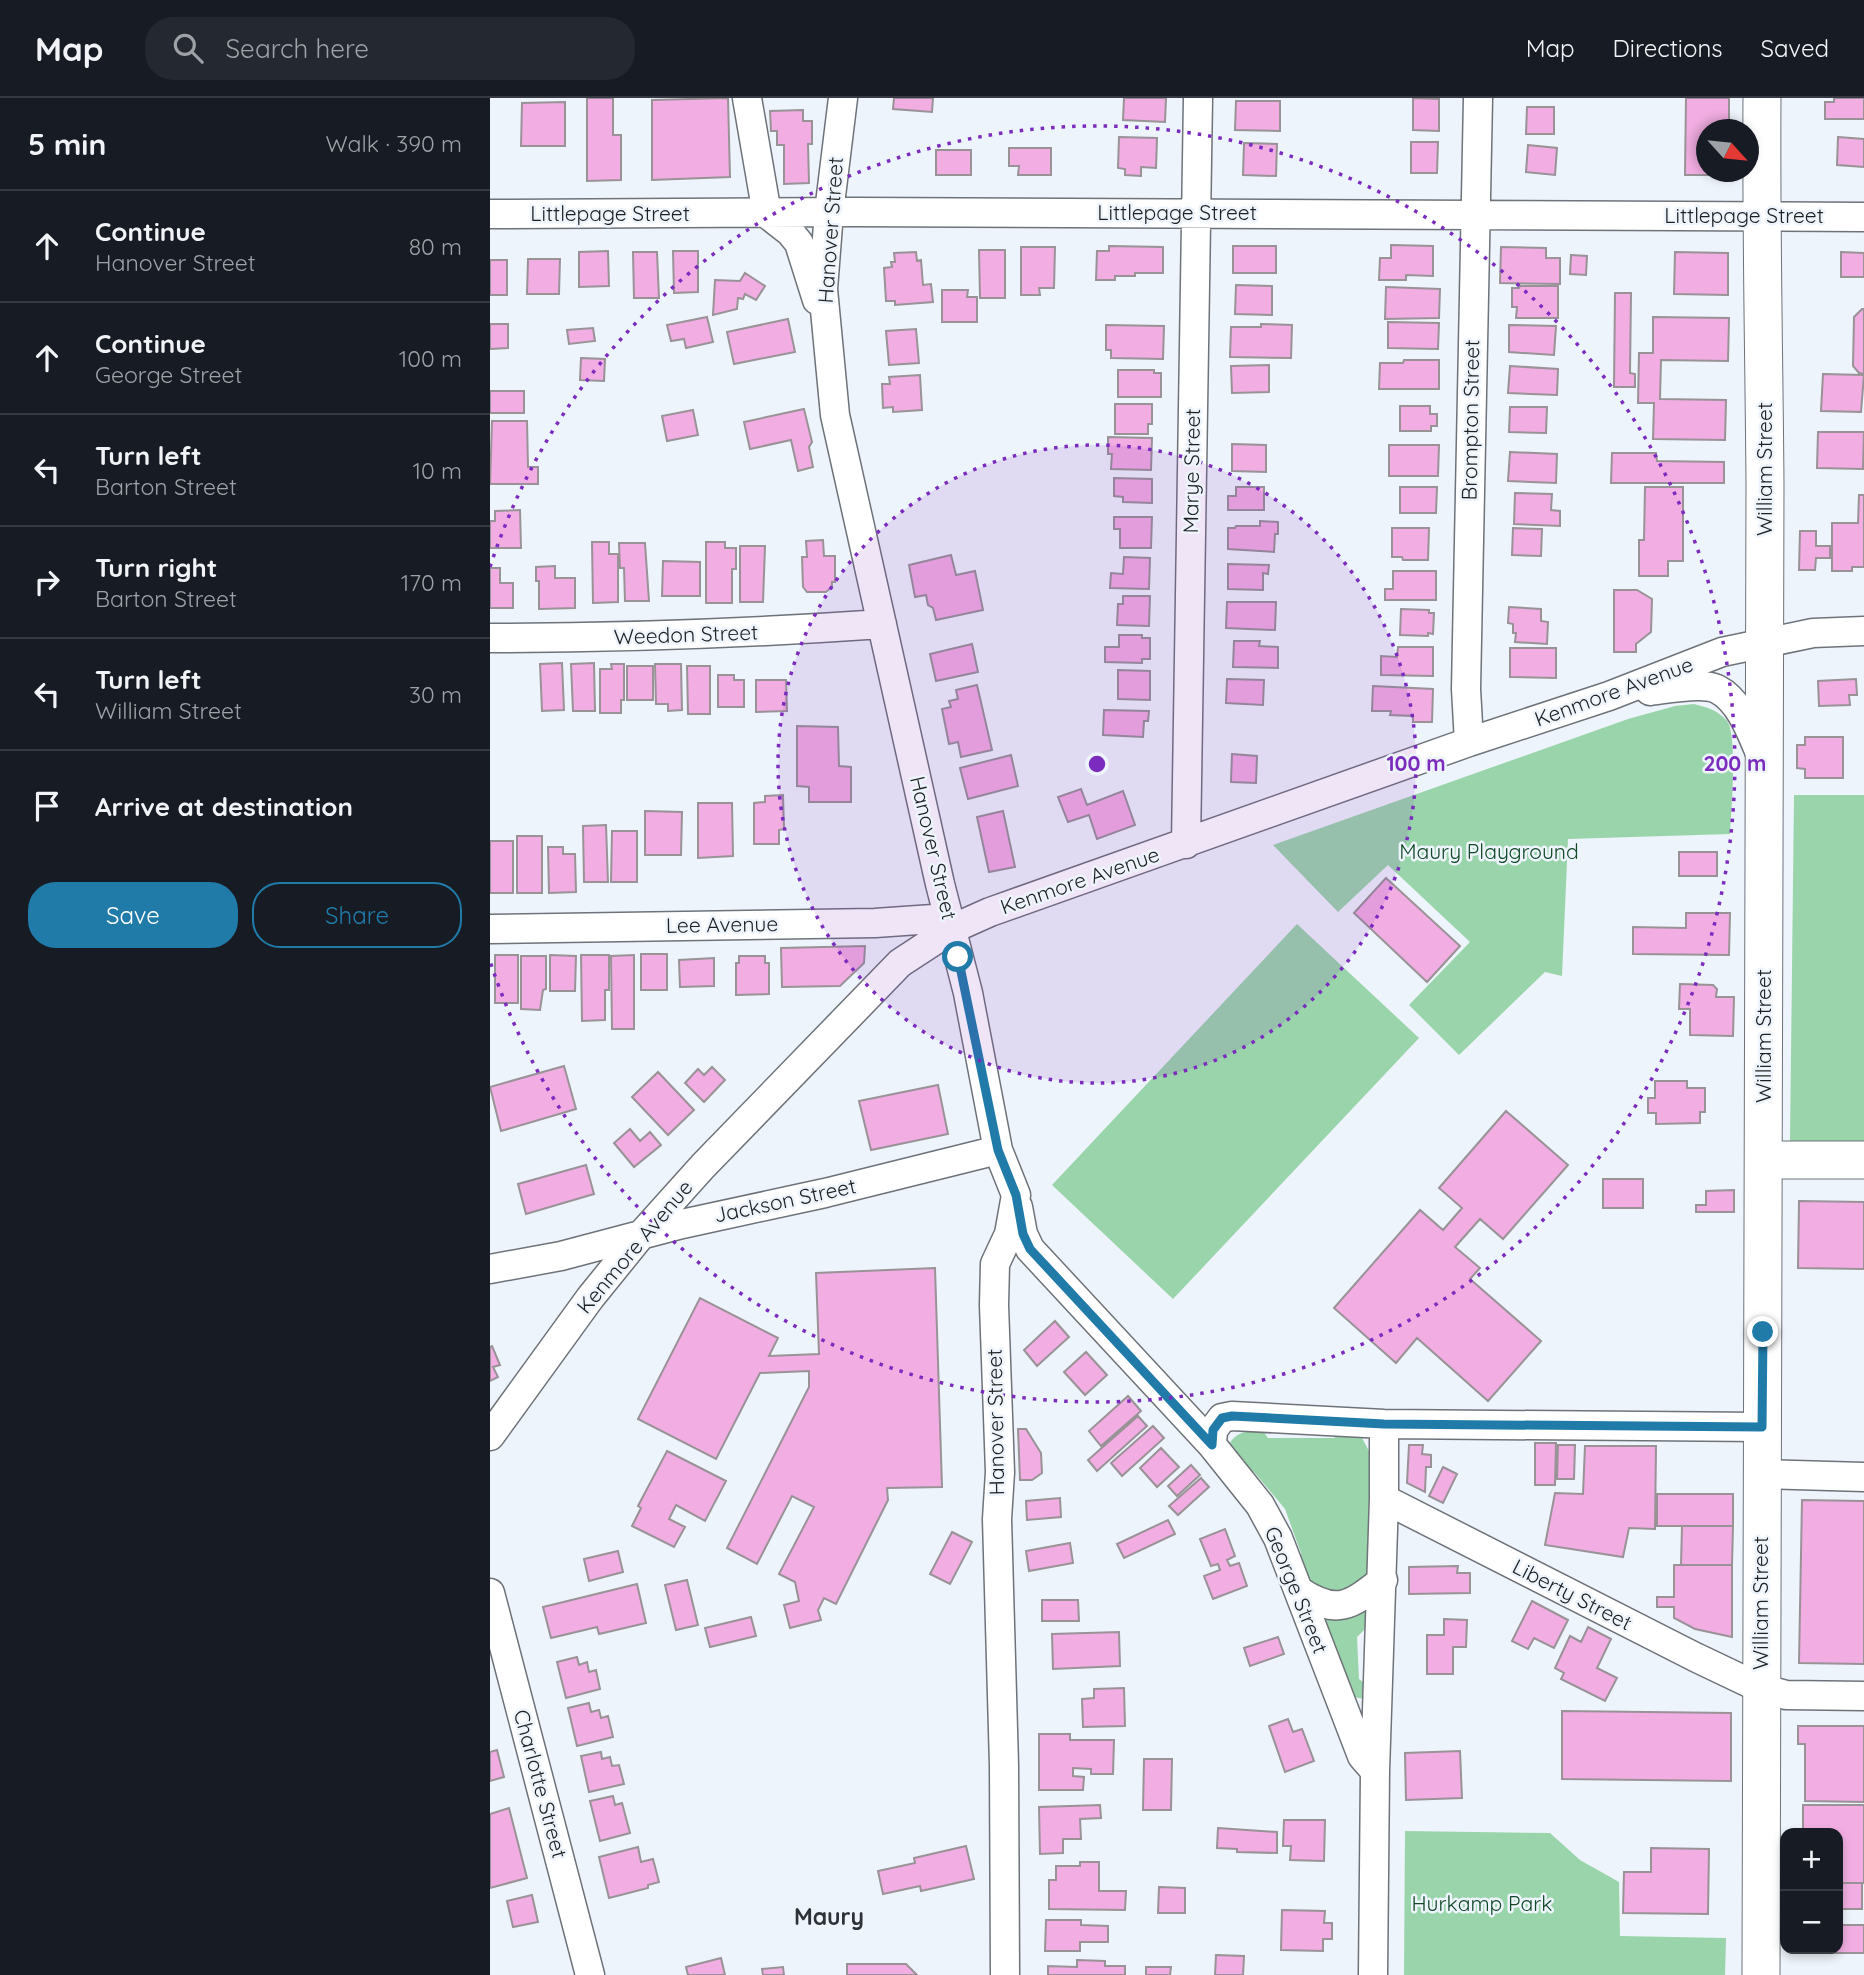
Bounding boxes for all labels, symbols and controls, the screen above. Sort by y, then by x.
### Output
search box [145,17,635,80]
text: Map [35,28,103,69]
icon: search [169,29,207,67]
text: Search here [225,32,369,65]
text: Map [1526,33,1575,63]
text: Directions [1613,33,1723,63]
text: Saved [1761,33,1829,63]
north arrow [1696,119,1759,182]
text: 5 min [28,125,106,163]
text: Walk · 390 m [326,129,462,158]
street label: Hanover Street [812,156,848,304]
street label: Littlepage Street [1097,199,1257,225]
street label: Littlepage Street [530,200,690,226]
street label: Littlepage Street [1664,202,1824,228]
text: Continue [95,215,206,248]
icon: ahead [28,227,66,265]
text: 80 m [409,232,462,261]
text: Hanover Street [95,248,256,277]
text: Continue [95,327,206,360]
icon: ahead [28,339,66,377]
street label: Brompton Street [1456,339,1484,501]
text: 100 m [399,344,462,373]
text: George Street [95,360,242,389]
street label: William Street [1751,402,1777,536]
street label: Marye Street [1177,408,1205,534]
text: Turn left [95,439,202,472]
icon: left [28,451,66,489]
text: 10 m [413,456,462,485]
text: Barton Street [95,472,237,501]
text: Turn right [95,551,217,584]
icon: right [28,563,66,601]
text: 170 m [401,568,462,597]
text: Barton Street [95,584,237,613]
street label: Weedon Street [613,618,759,650]
street label: Kenmore Avenue [1531,650,1696,732]
text: Turn left [95,663,202,696]
icon: left [28,675,66,713]
text: 30 m [409,680,462,709]
text: William Street [95,696,242,725]
text: 100 m [1386,750,1446,776]
text: 200 m [1704,750,1766,776]
centre of rings [1085,752,1109,776]
street label: Hanover Street [905,773,963,922]
icon: arrive [28,787,66,825]
text: Arrive at destination [95,790,353,823]
park label: Maury Playground [1399,838,1579,864]
street label: Kenmore Avenue [997,841,1163,919]
button: Save [28,882,238,948]
button: Share [252,882,462,948]
street label: Lee Avenue [666,910,778,938]
route start [942,941,973,972]
street label: William Street [1750,969,1776,1103]
street label: Jackson Street [711,1172,858,1228]
street label: Kenmore Avenue [571,1174,698,1319]
route end [1747,1316,1778,1347]
street label: Hanover Street [981,1348,1009,1496]
street label: George Street [1260,1522,1334,1657]
street label: William Street [1747,1536,1773,1670]
street label: Liberty Street [1508,1553,1637,1635]
street label: Charlotte Street [509,1707,573,1861]
map controls [1780,1828,1843,1954]
button: + [1780,1828,1843,1891]
park label: Hurkamp Park [1411,1890,1553,1916]
button: − [1780,1891,1843,1954]
district label: Maury [794,1902,864,1931]

